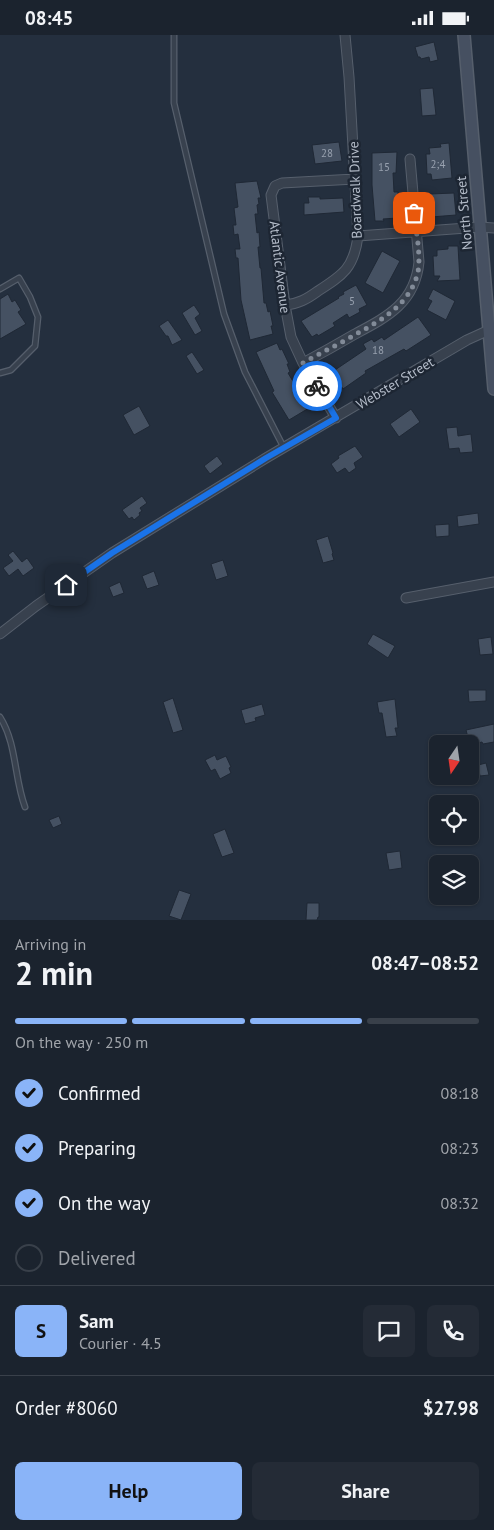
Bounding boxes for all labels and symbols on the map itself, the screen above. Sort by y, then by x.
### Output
street label: Boardwalk Drive [344,141,366,239]
house number: 28 [321,146,333,160]
house number: 2;4 [431,157,445,171]
house number: 15 [378,160,390,174]
street label: North Street [452,175,476,251]
pin [393,192,435,234]
street label: Atlantic Avenue [265,220,295,314]
house number: 5 [349,294,355,308]
house number: 18 [372,343,384,357]
street label: Webster Street [353,353,437,413]
courier [292,361,342,411]
pin [45,564,87,606]
north arrow [429,735,479,785]

